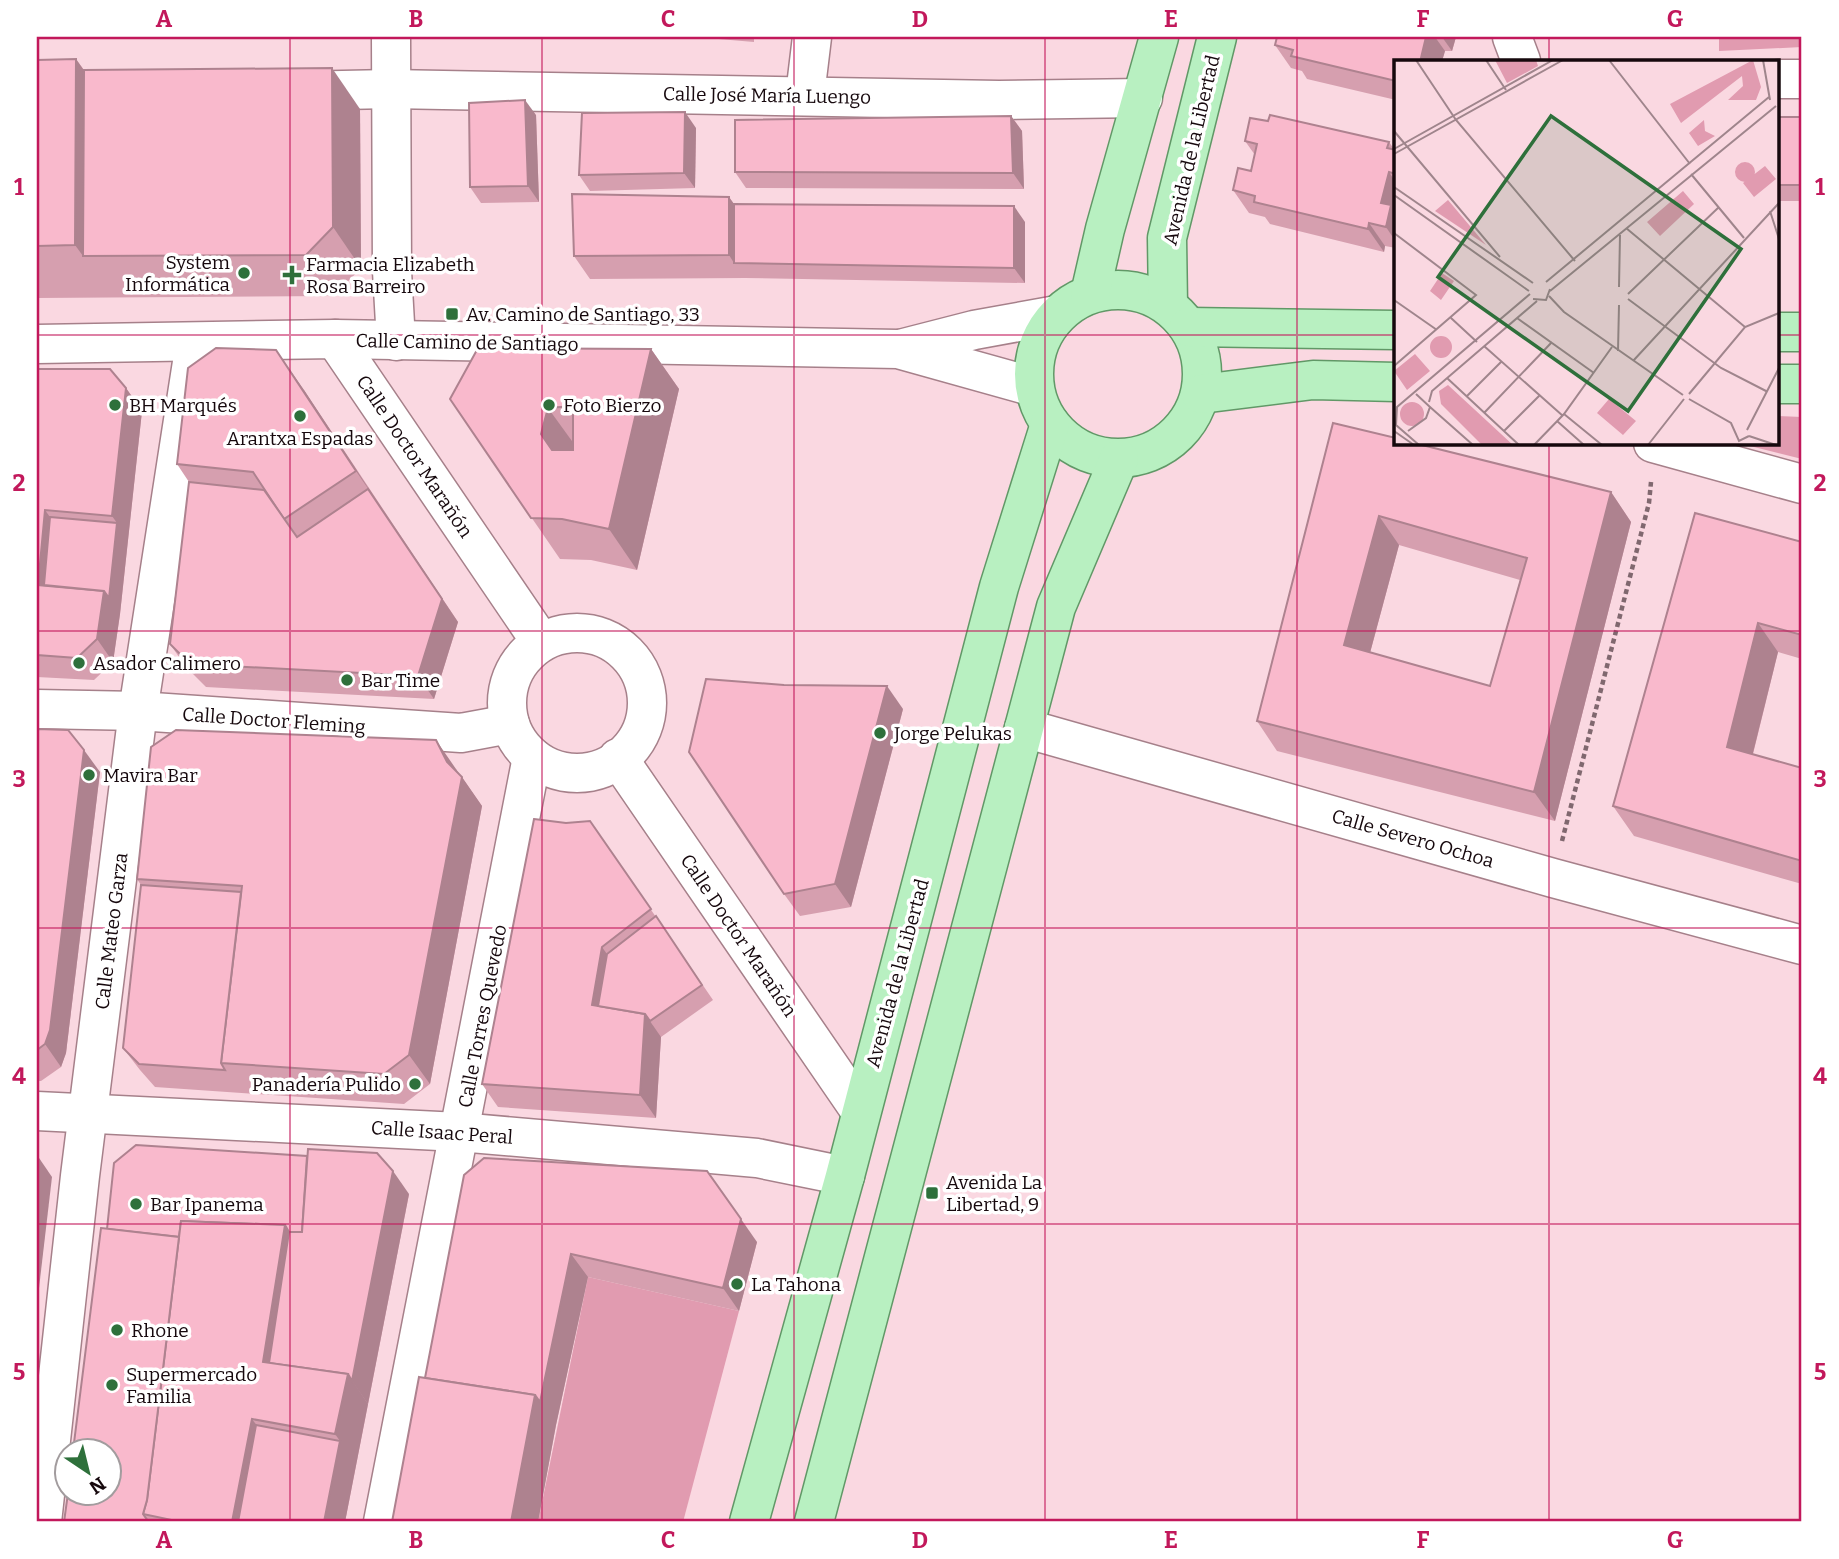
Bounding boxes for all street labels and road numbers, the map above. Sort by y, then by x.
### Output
street label: Avenida de la Libertad [1158,53,1225,247]
street label: Calle José María Luengo [663,82,871,109]
street label: Calle Camino de Santiago [355,329,579,356]
street label: Calle Doctor Marañón [352,371,478,542]
street label: Calle Doctor Fleming [181,703,367,738]
street label: Calle Severo Ochoa [1329,804,1497,873]
street label: Calle Doctor Marañón [676,850,802,1021]
street label: Calle Mateo Garza [90,851,133,1011]
street label: Avenida de la Libertad [861,876,934,1070]
street label: Calle Torres Quevedo [453,923,512,1110]
street label: Calle Isaac Peral [370,1116,514,1149]

